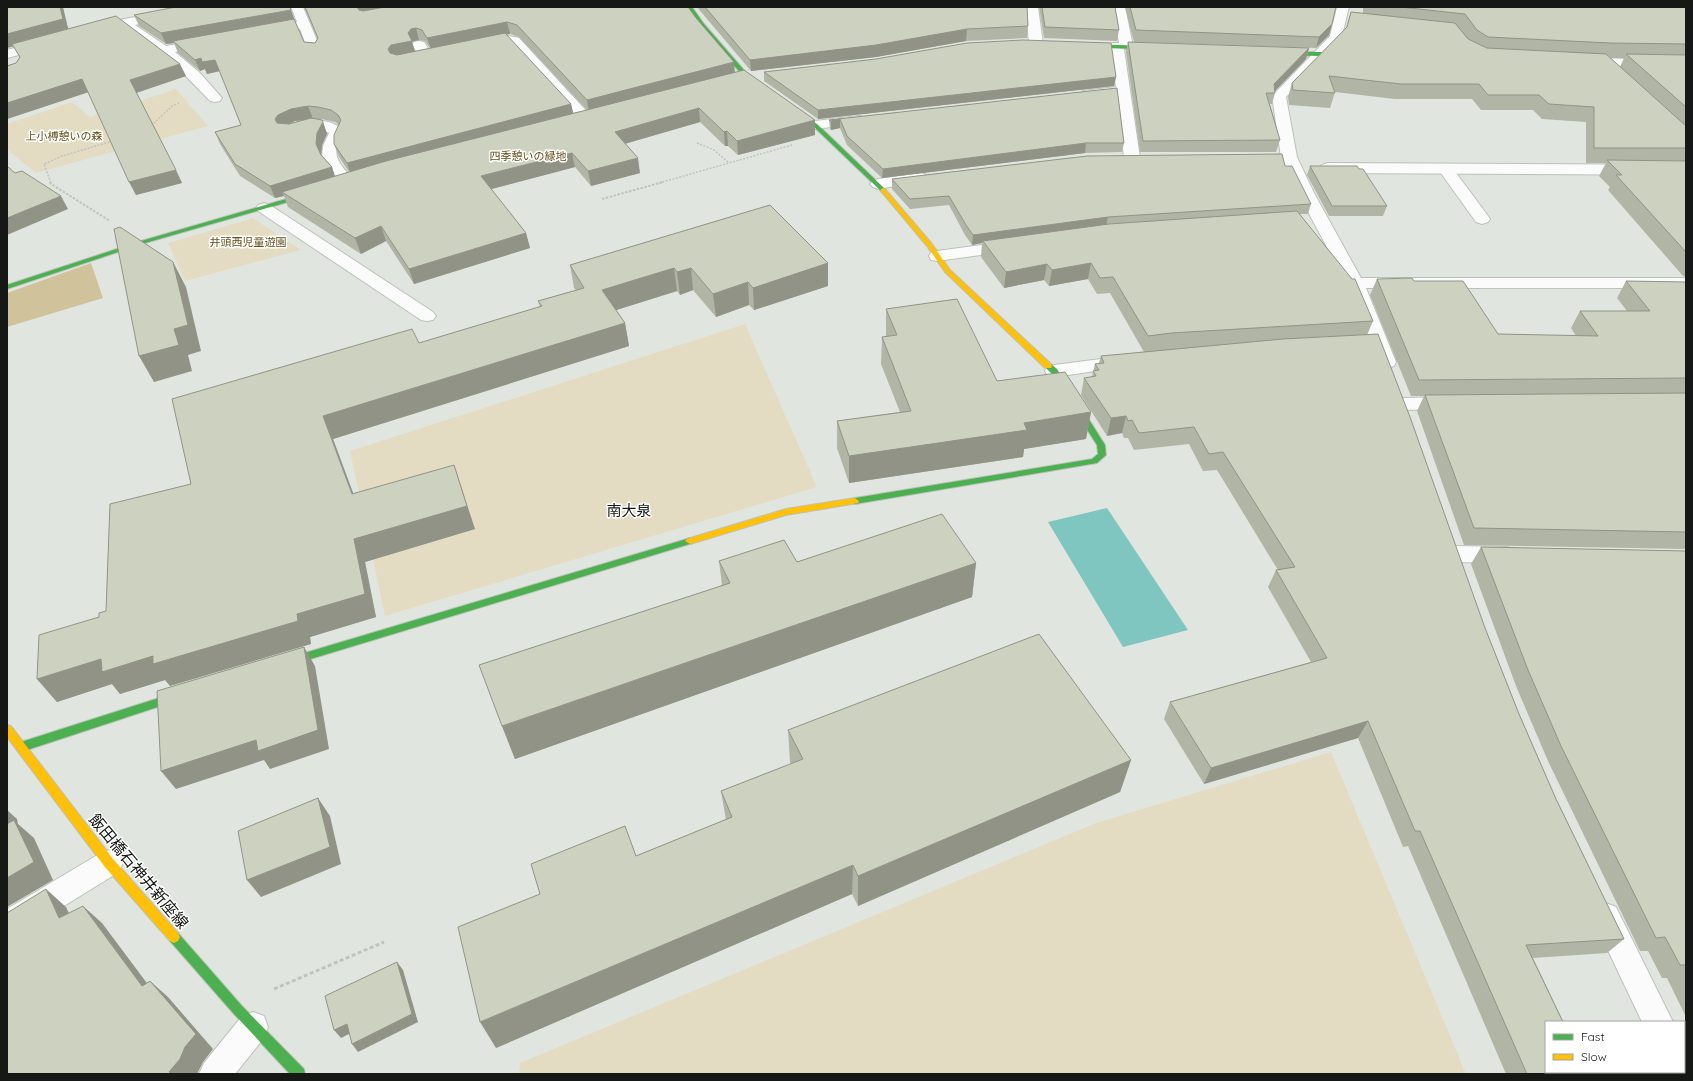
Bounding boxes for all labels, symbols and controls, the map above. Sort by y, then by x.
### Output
park label: 上小榑憩いの森 [26,129,103,143]
park label: 四季憩いの緑地 [490,149,567,163]
park label: 井頭西児童遊園 [210,235,287,249]
district label: 南大泉 [606,501,652,520]
street label: 飯田橋石神井新座線 [85,809,193,933]
legend [1545,1021,1685,1073]
text: Fast [1581,1029,1605,1044]
text: Slow [1581,1049,1607,1064]

